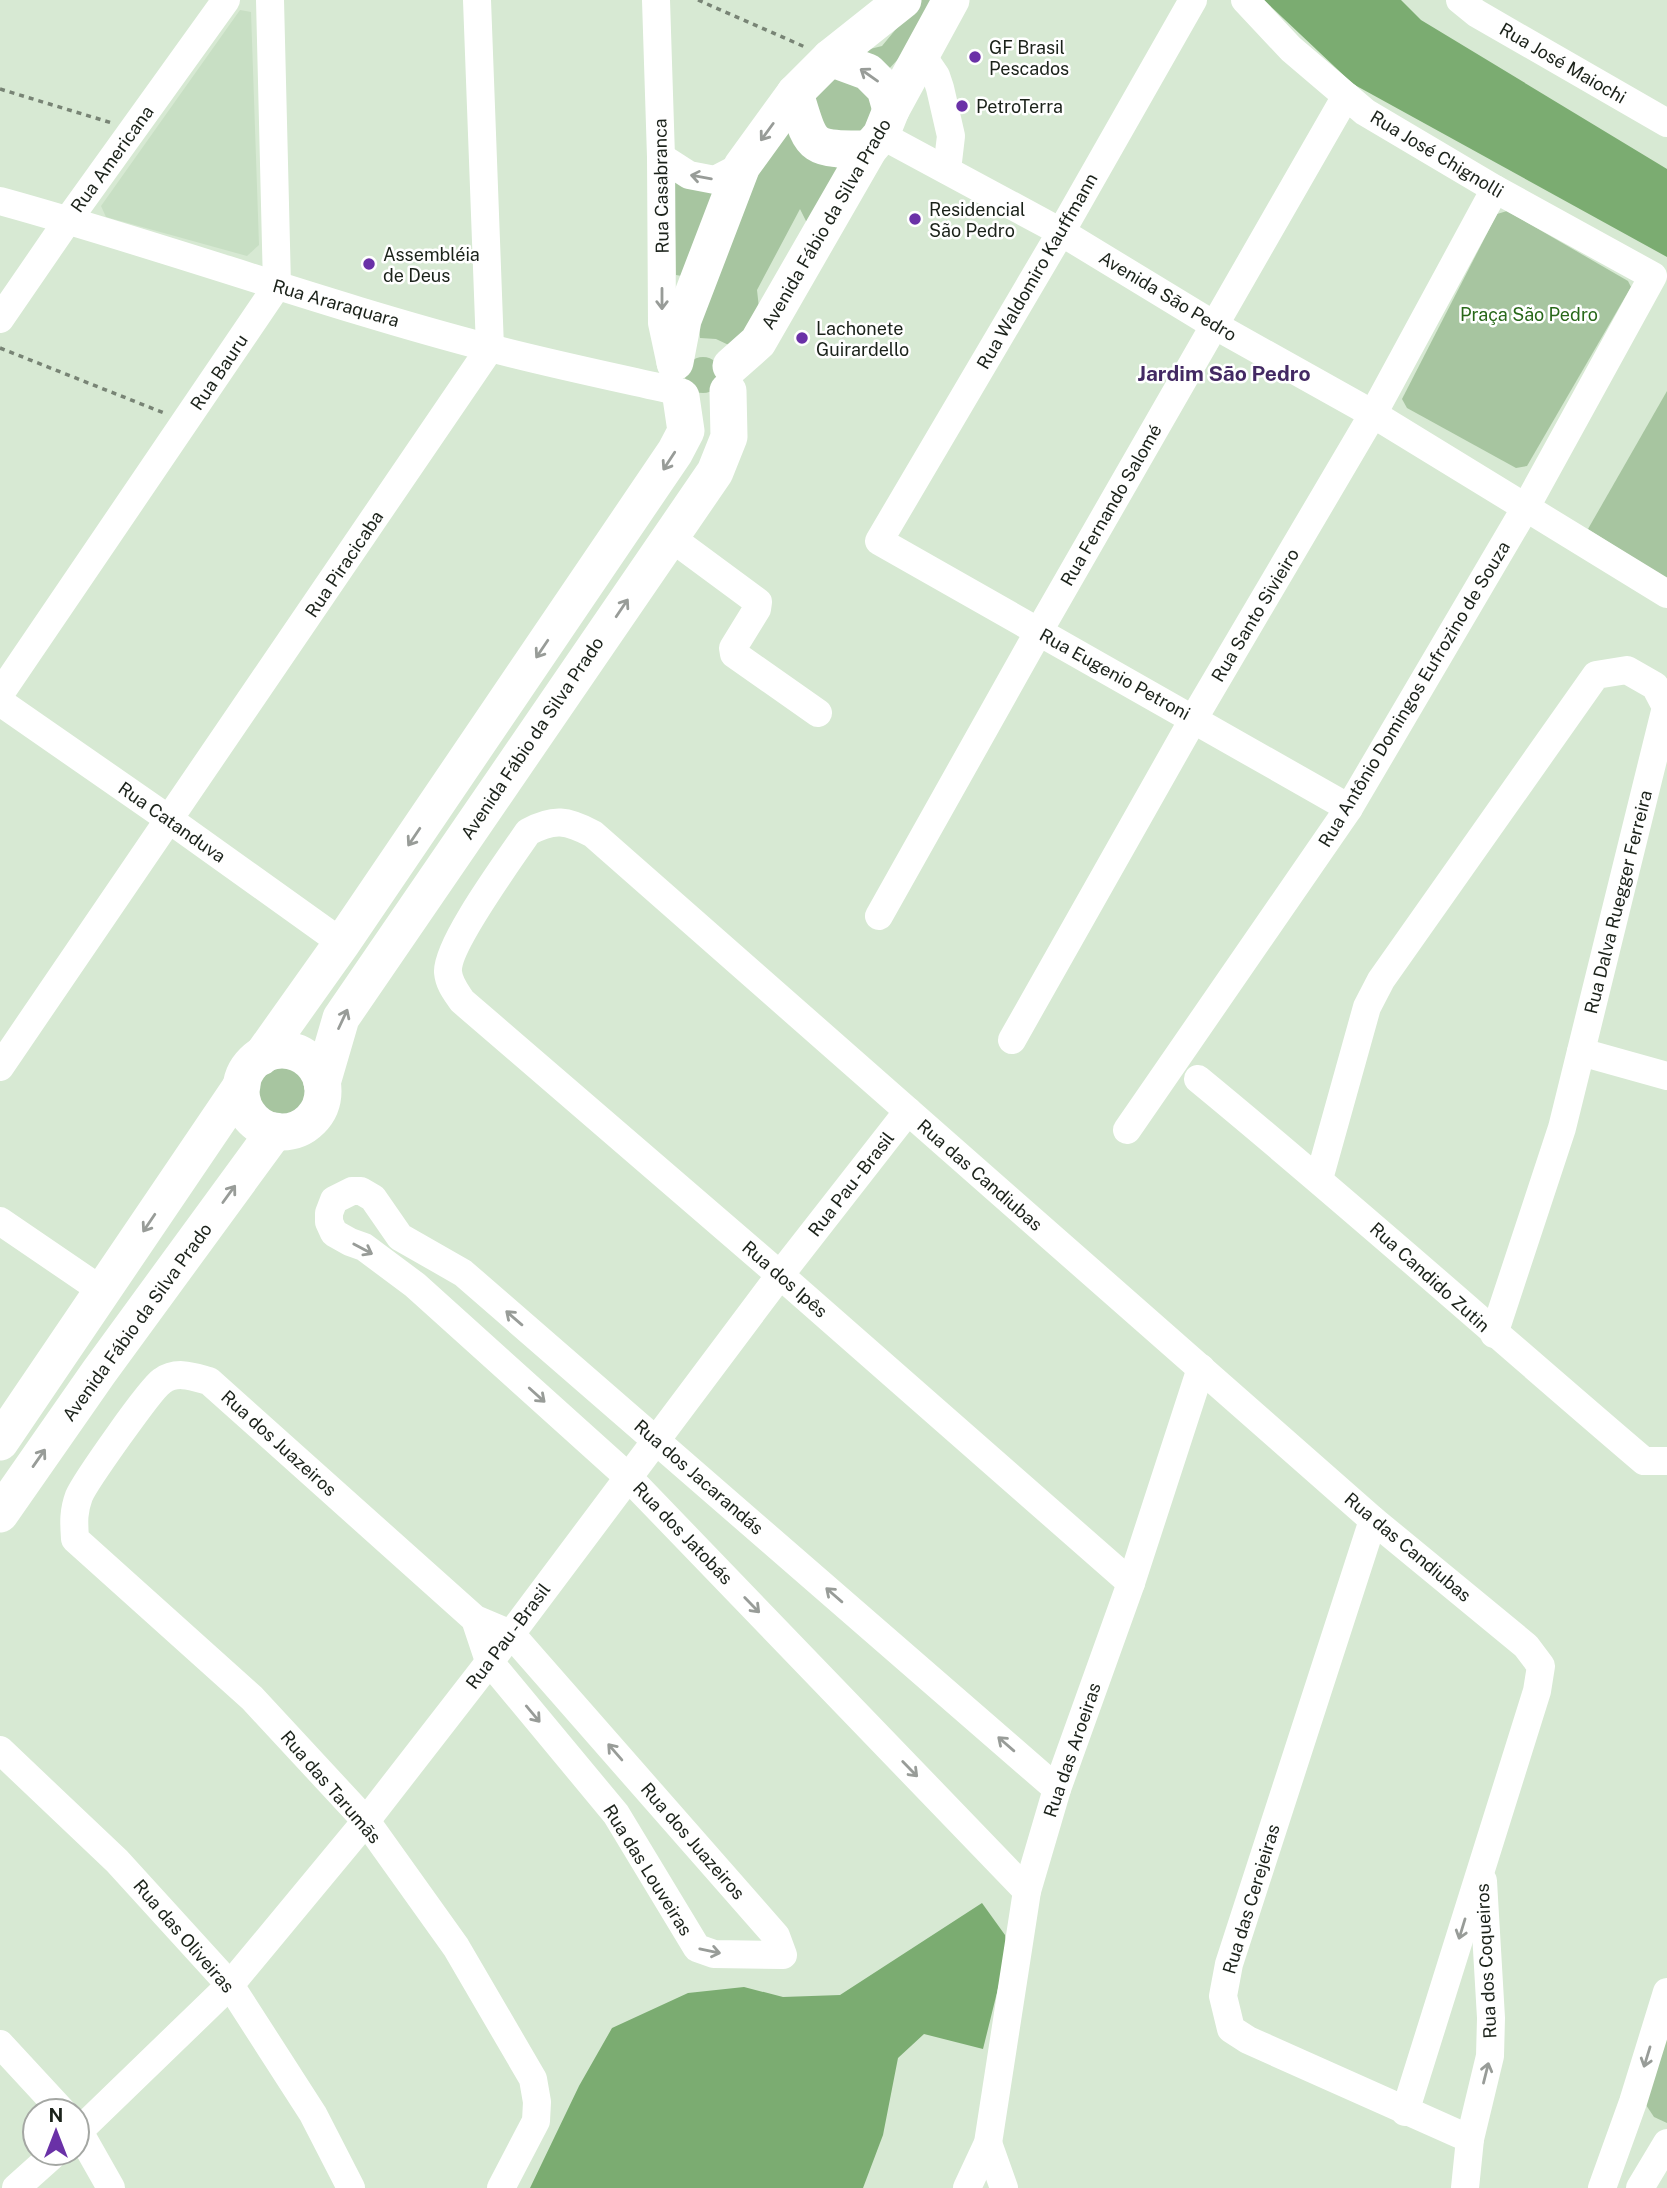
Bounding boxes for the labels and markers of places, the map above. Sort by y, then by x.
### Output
place label: GF Brasil Pescados [989,37,1069,79]
marker: GF Brasil Pescados [967,49,983,65]
place label: PetroTerra [976,96,1063,117]
marker: PetroTerra [954,98,970,114]
place label: Residencial São Pedro [929,199,1025,241]
marker: Residencial São Pedro [907,211,923,227]
place label: Assembléia de Deus [383,244,480,286]
marker: Assembléia de Deus [361,256,377,272]
place label: Lachonete Guirardello [816,318,909,360]
marker: Lachonete Guirardello [794,330,810,346]

